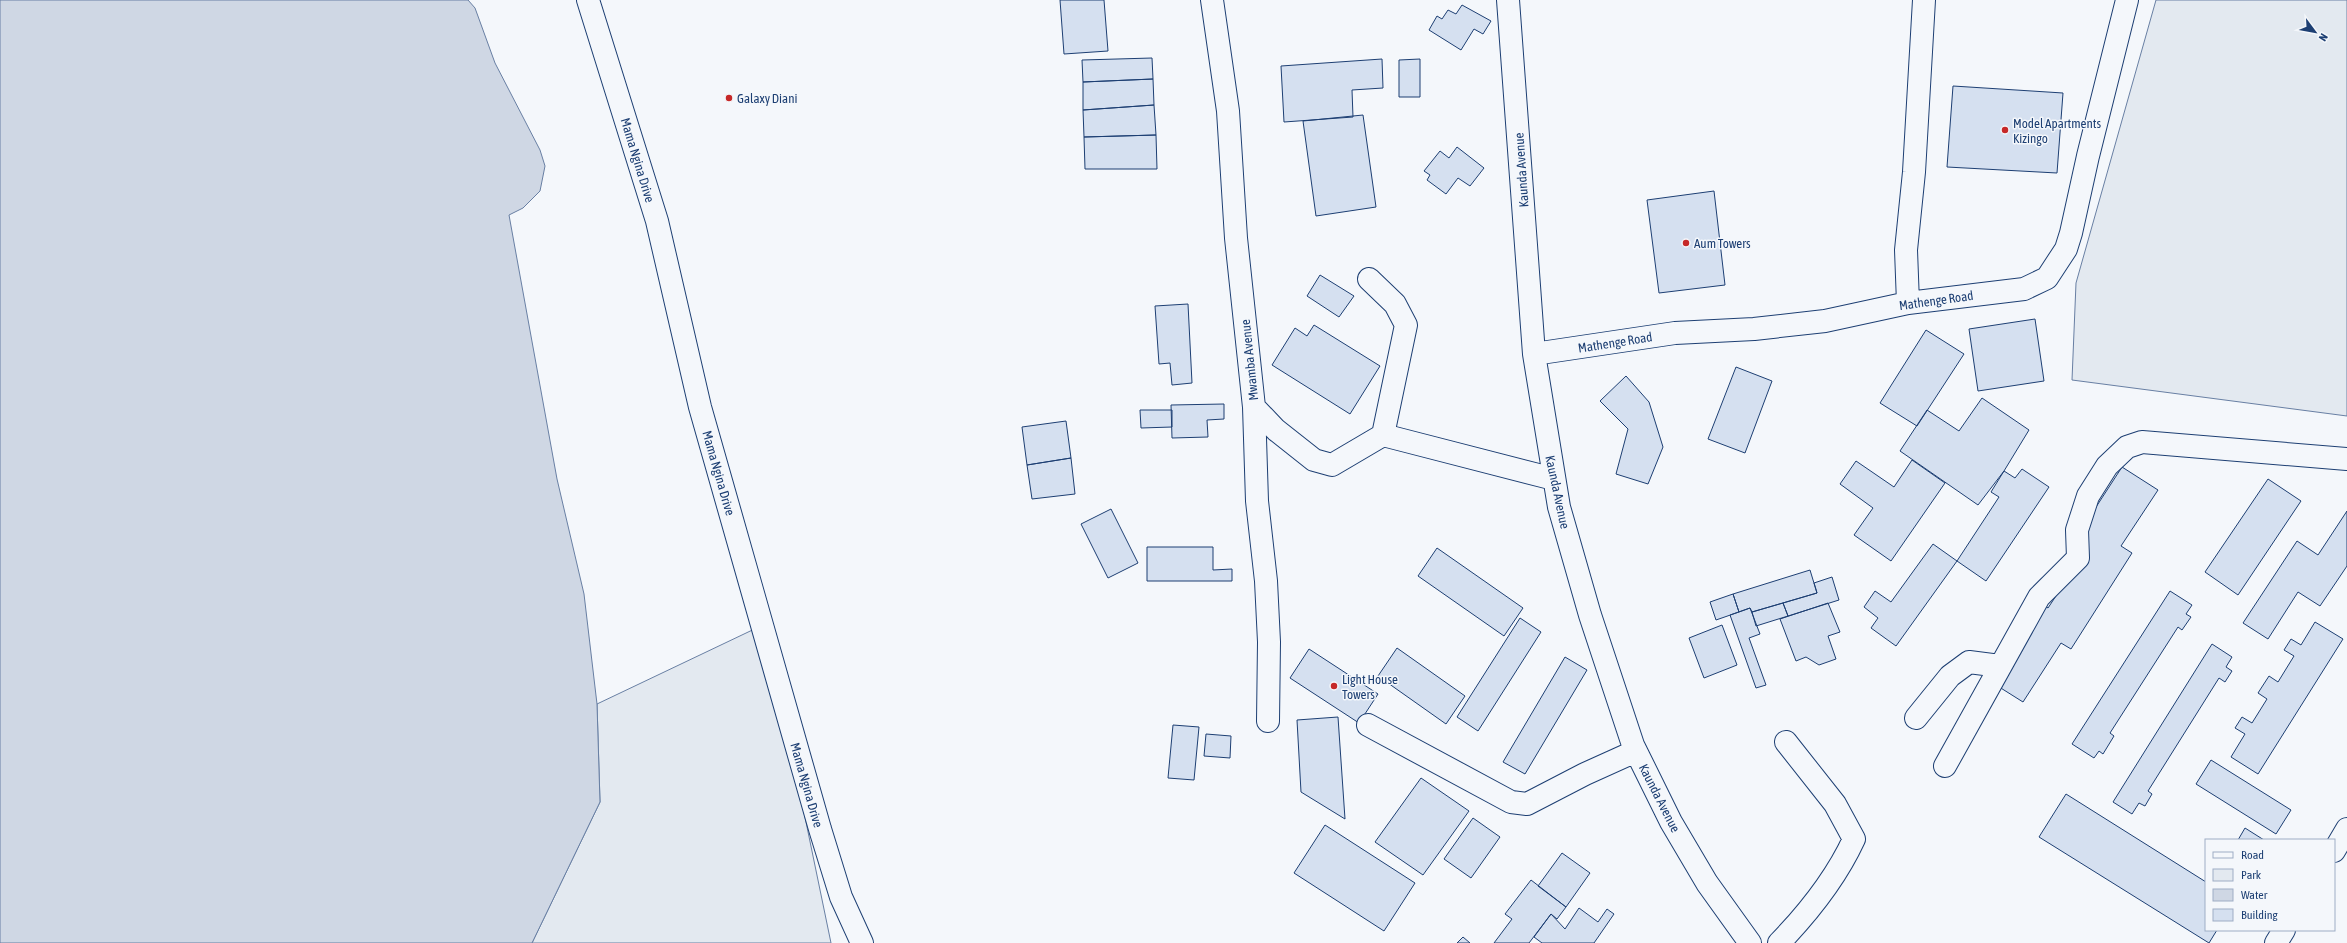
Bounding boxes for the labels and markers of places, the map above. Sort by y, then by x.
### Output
place label: Galaxy Diani [737,91,797,106]
marker: Galaxy Diani [724,93,734,103]
place label: Model Apartments Kizingo [2013,116,2101,146]
marker: Model Apartments Kizingo [2000,125,2010,135]
place label: Aum Towers [1694,236,1751,251]
marker: Aum Towers [1681,238,1691,248]
place label: Light House Towers [1342,672,1398,702]
marker: Light House Towers [1329,681,1339,691]

